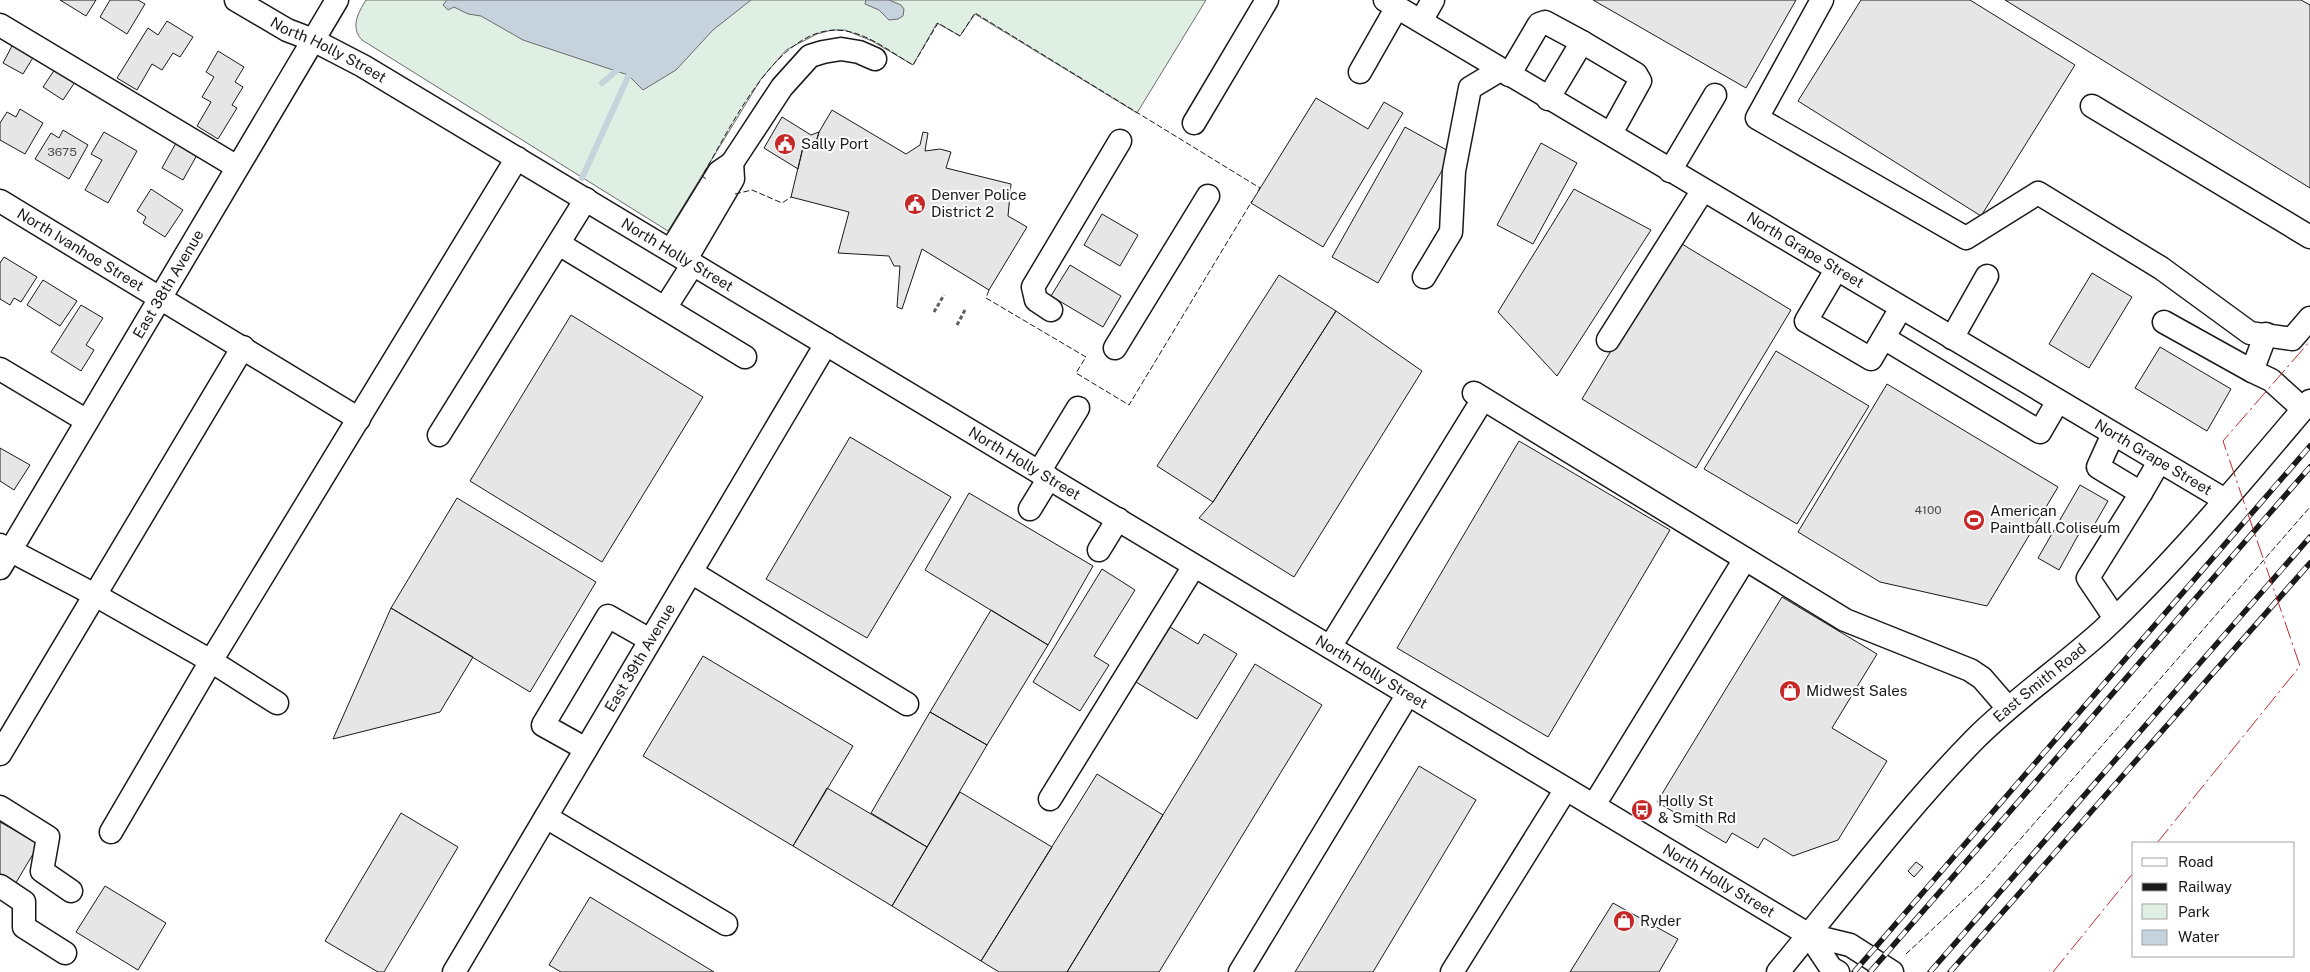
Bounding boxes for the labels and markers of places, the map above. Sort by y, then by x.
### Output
public building icon: Sally Port [773,132,797,156]
place label: Sally Port [801,135,869,152]
place label: Denver Police District 2 [931,186,1026,220]
public building icon: Denver Police District 2 [903,192,927,216]
place label: American Paintball Coliseum [1990,502,2120,536]
sports icon: American Paintball Coliseum [1962,508,1986,532]
shop icon: Midwest Sales [1778,679,1802,703]
place label: Midwest Sales [1806,682,1907,699]
place label: Holly St & Smith Rd [1658,792,1736,826]
bus stop icon: Holly St & Smith Rd [1630,798,1654,822]
shop icon: Ryder [1612,909,1636,933]
place label: Ryder [1640,912,1681,929]

